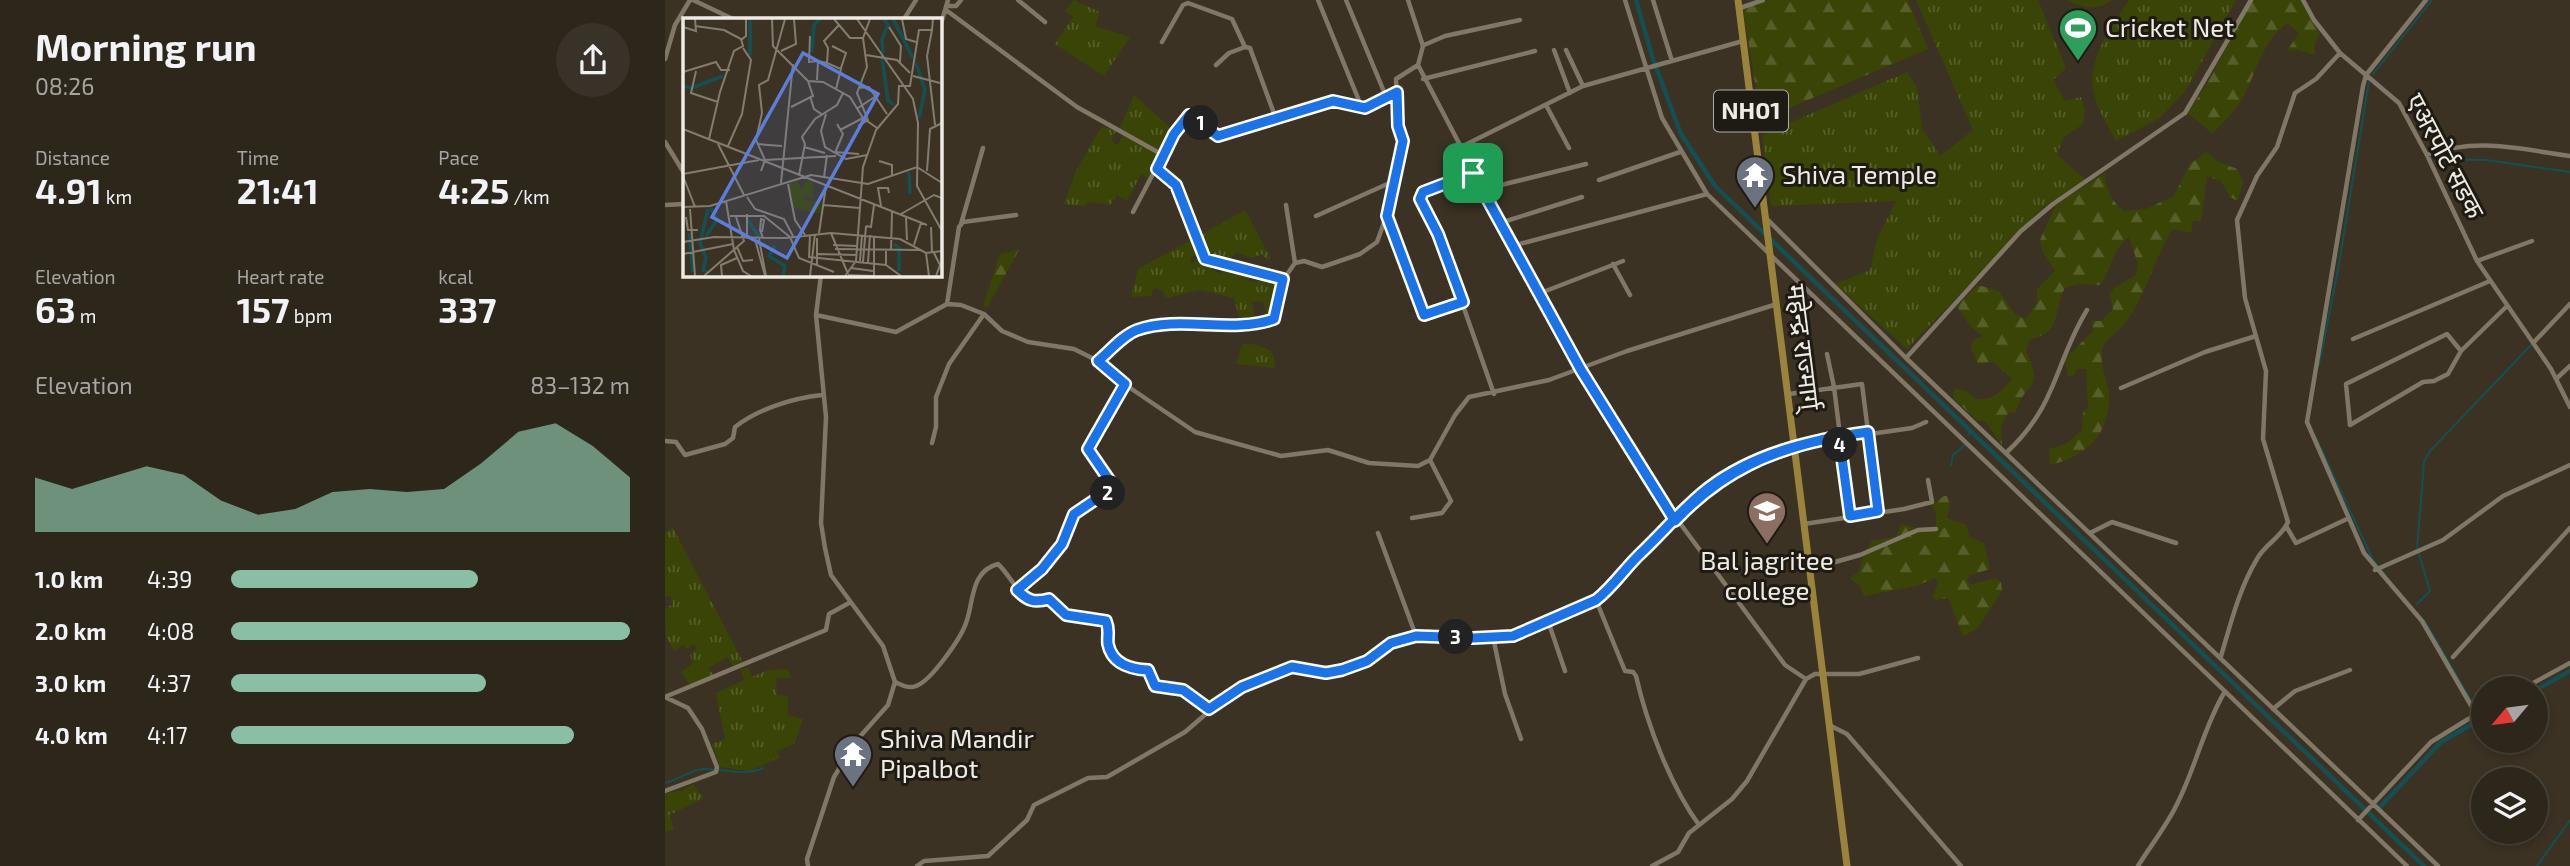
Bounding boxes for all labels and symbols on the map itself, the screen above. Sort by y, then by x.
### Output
sports icon: Cricket Net [2057,7,2099,62]
place label: Cricket Net [2105,11,2234,42]
inset map [683,18,941,276]
street label: एअरपोर्ट सडक [2401,88,2493,224]
road number: NH01 [1714,90,1788,132]
pin: 1 [1183,106,1219,140]
pin [1443,143,1503,203]
temple icon: Shiva Temple [1734,154,1776,209]
place label: Shiva Temple [1782,158,1937,189]
street label: महेन्द्र राज्मार्ग् [1779,282,1828,416]
pin: 4 [1823,428,1857,462]
pin: 2 [1091,476,1125,510]
school or university icon: Bal jagritee college [1746,490,1788,545]
place label: Bal jagritee college [1700,544,1834,605]
pin: 3 [1439,620,1473,654]
north arrow [2471,676,2548,752]
place label: Shiva Mandir Pipalbot [880,722,1034,783]
temple icon: Shiva Mandir Pipalbot [832,733,874,788]

